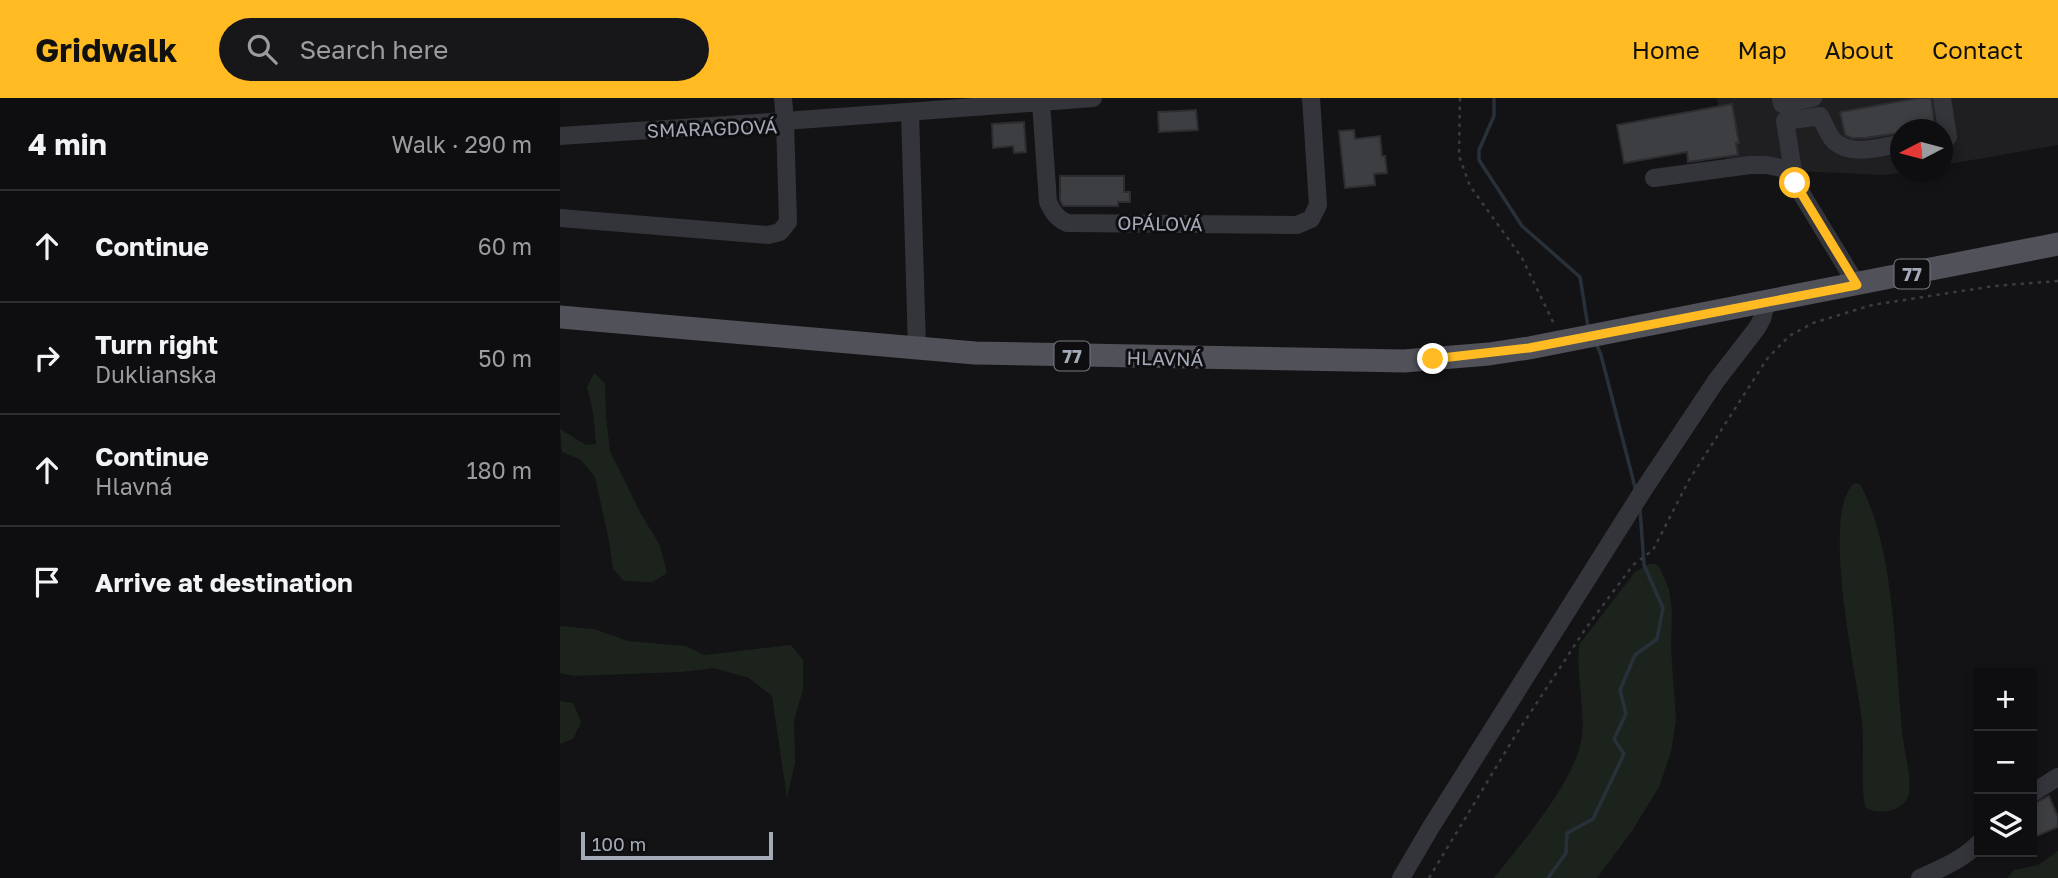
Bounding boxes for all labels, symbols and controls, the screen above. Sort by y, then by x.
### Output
search box [219,18,709,81]
text: Gridwalk [35,30,177,69]
icon: search [243,30,281,68]
text: Search here [299,34,448,65]
text: Home [1632,35,1700,64]
text: Map [1738,35,1787,64]
text: About [1825,35,1894,64]
text: Contact [1932,35,2023,64]
street label: SMARAGDOVÁ [646,114,778,142]
north arrow [1890,119,1953,182]
text: 4 min [28,126,107,162]
text: Walk · 290 m [391,130,532,158]
route start [1779,167,1810,198]
street label: OPÁLOVÁ [1117,211,1203,235]
icon: ahead [28,227,66,265]
text: Continue [95,231,209,262]
text: 60 m [478,232,532,260]
road number: 77 [1894,260,1930,288]
text: Turn right [95,329,218,360]
icon: right [28,339,66,377]
road number: 77 [1054,342,1090,370]
route end [1417,343,1448,374]
text: 50 m [478,344,532,372]
street label: HLAVNÁ [1126,346,1204,370]
text: Duklianska [95,360,217,388]
text: Continue [95,441,209,472]
icon: ahead [28,451,66,489]
text: 180 m [466,456,532,484]
text: Hlavná [95,472,172,500]
icon: arrive [28,563,66,601]
text: Arrive at destination [95,567,353,598]
map controls [1974,668,2037,857]
button: + [1974,668,2037,731]
button: − [1974,731,2037,794]
button: layers [1974,794,2037,857]
scale bar [581,829,774,861]
text: 100 m [592,832,646,855]

